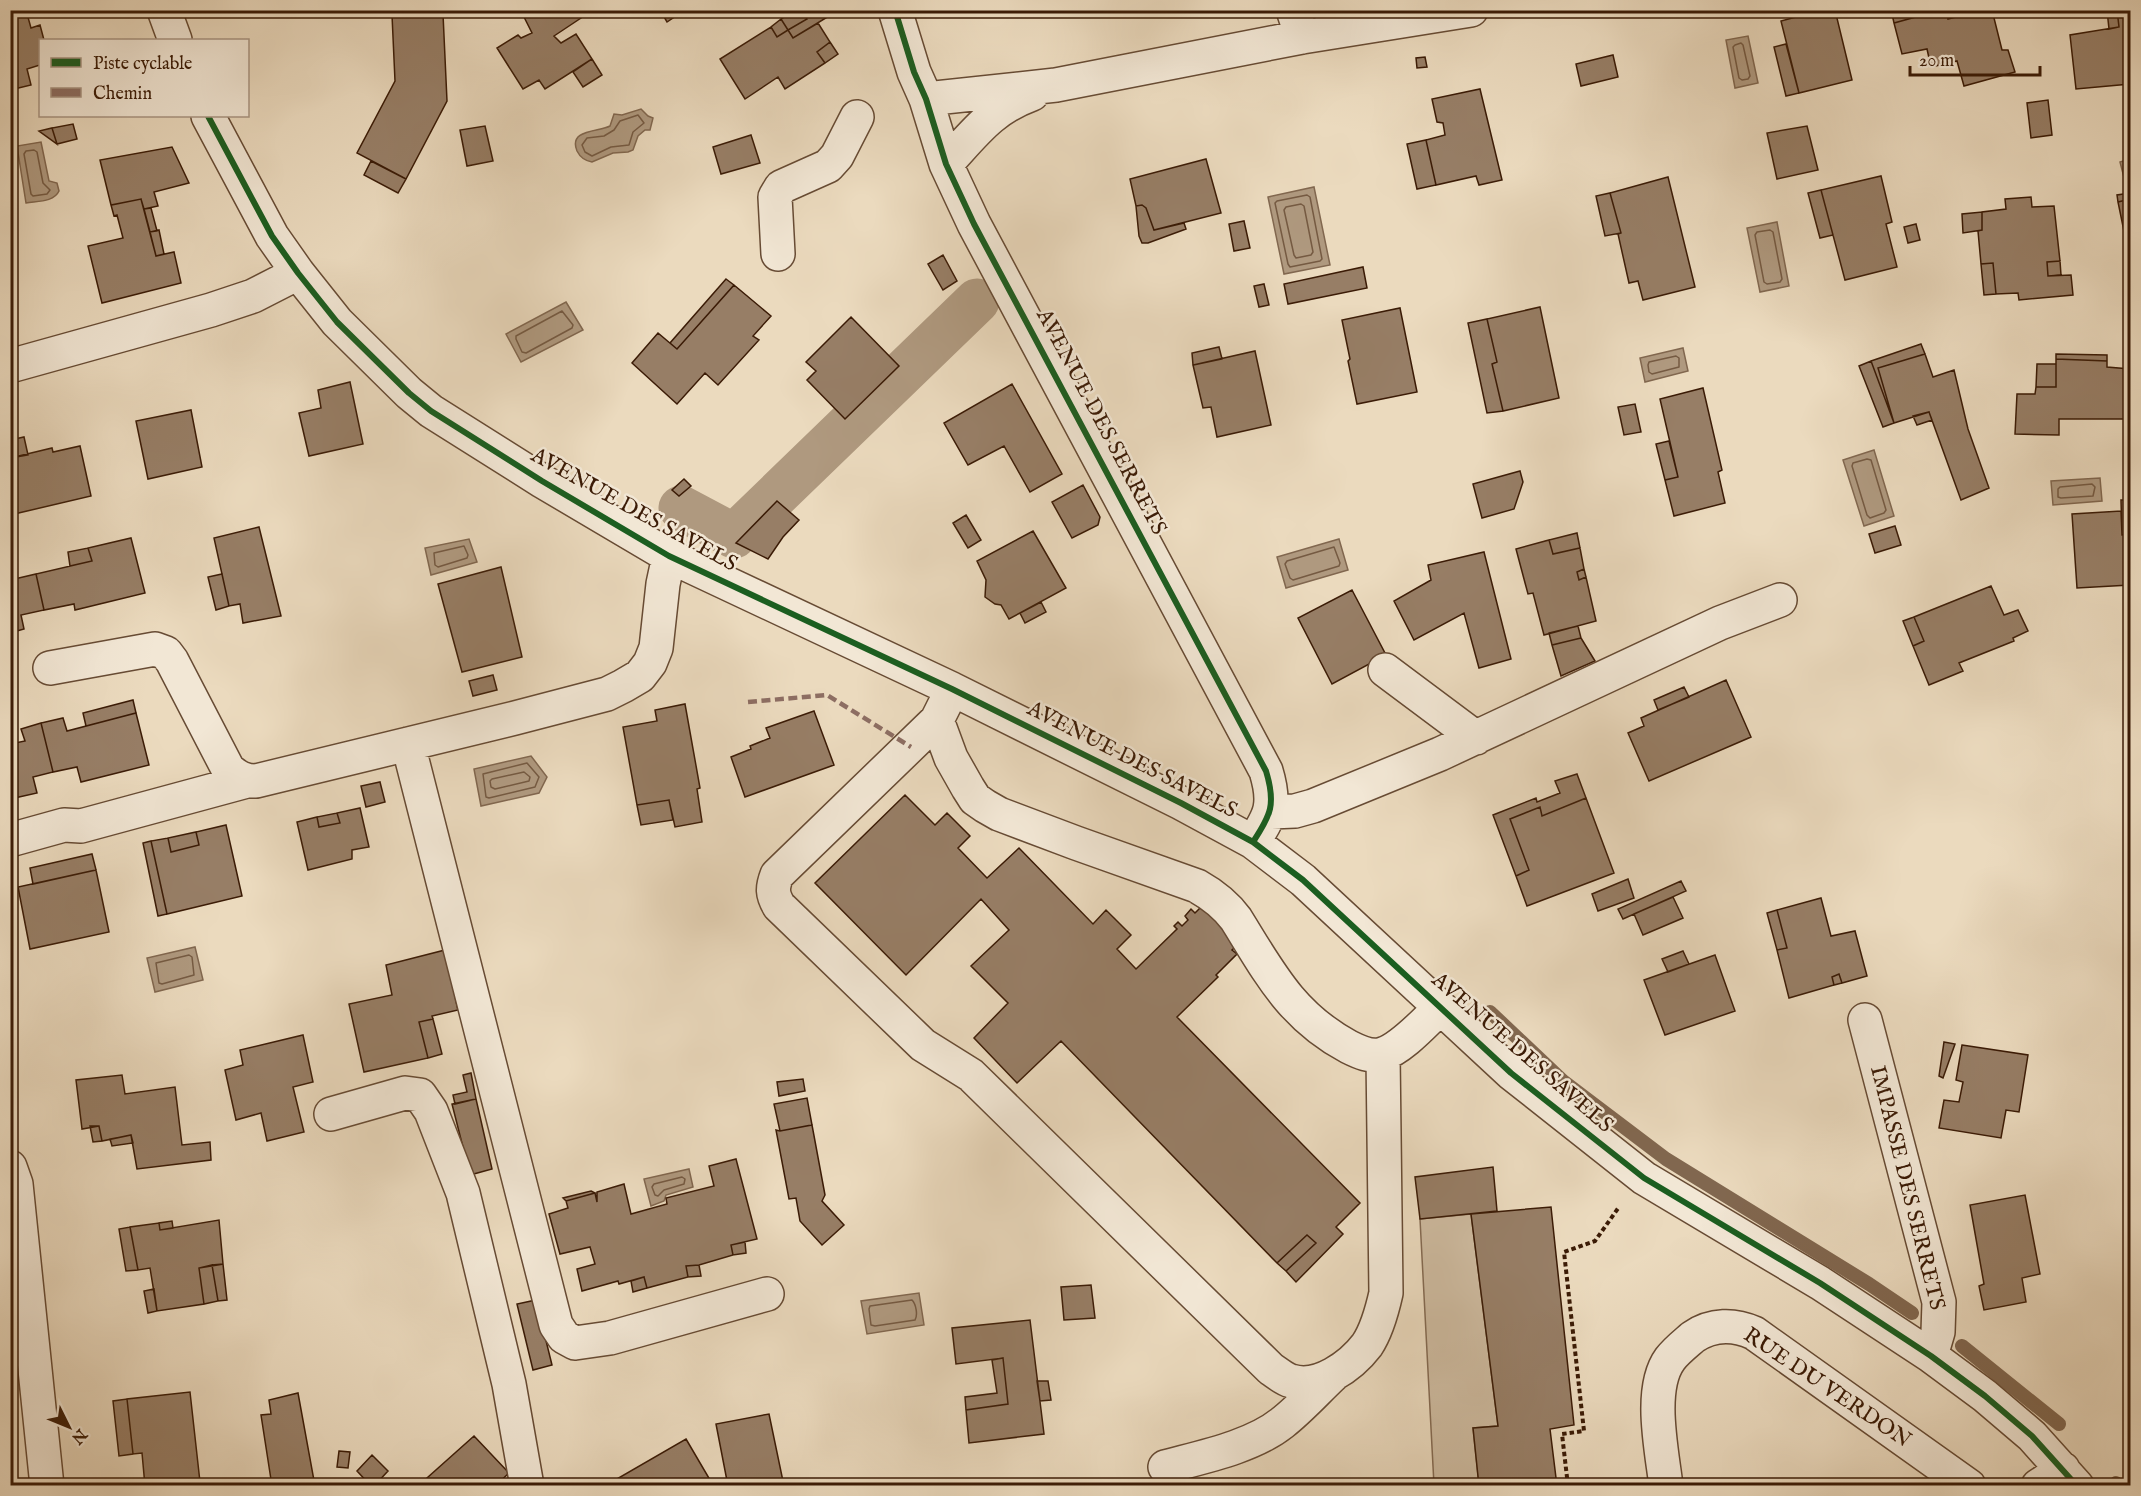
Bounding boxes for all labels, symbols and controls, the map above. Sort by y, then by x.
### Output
legend [39,39,249,117]
scale bar [1910,39,2040,77]
text: 20 m [1919,50,1954,73]
text: Piste cyclable [93,53,192,76]
text: Chemin [93,83,152,106]
street label: AVENUE DES SERRETS [1029,303,1173,540]
street label: AVENUE DES SAVELS [525,441,742,578]
street label: AVENUE DES SAVELS [1022,694,1242,825]
street label: AVENUE DES SAVELS [1425,966,1619,1140]
street label: IMPASSE DES SERRETS [1863,1063,1951,1313]
street label: RUE DU VERDON [1738,1322,1916,1454]
north arrow [39,1397,99,1457]
text: N [66,1423,91,1448]

